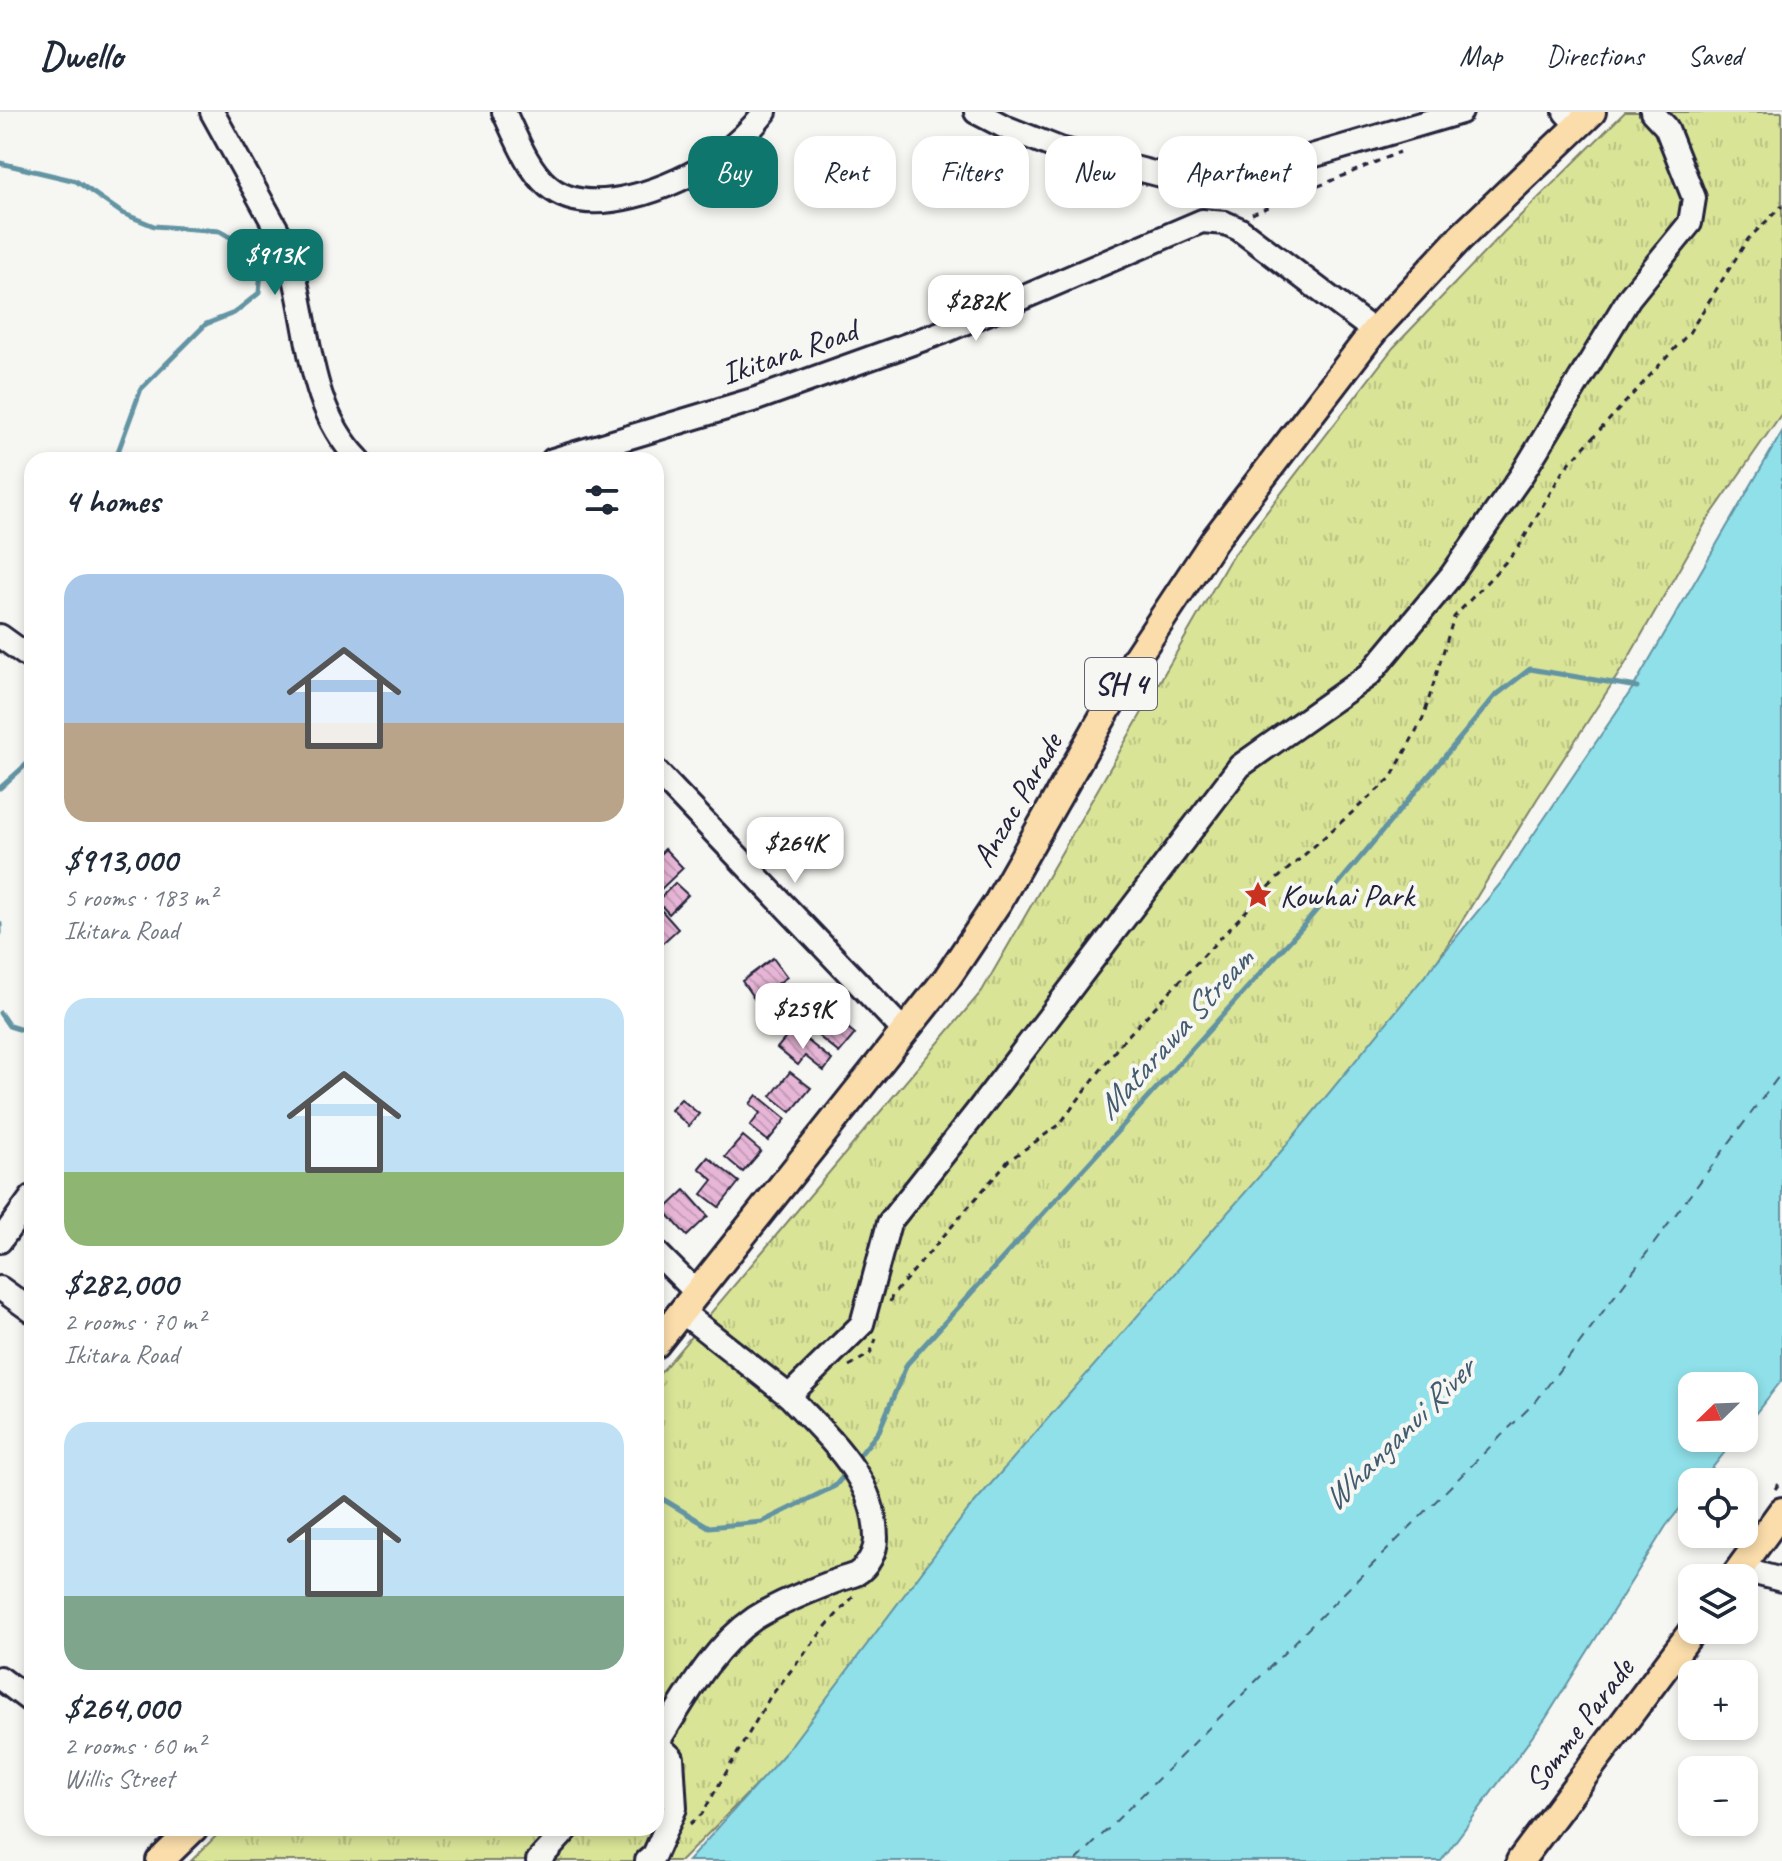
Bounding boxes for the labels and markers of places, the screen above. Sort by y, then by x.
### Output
pin: $913K [219,229,331,297]
pin: $282K [920,275,1032,343]
pin: $264K [739,817,851,885]
place label: Kowhai Park [1280,875,1416,916]
place icon: Kowhai Park [1243,880,1273,910]
pin: $259K [747,983,859,1051]

